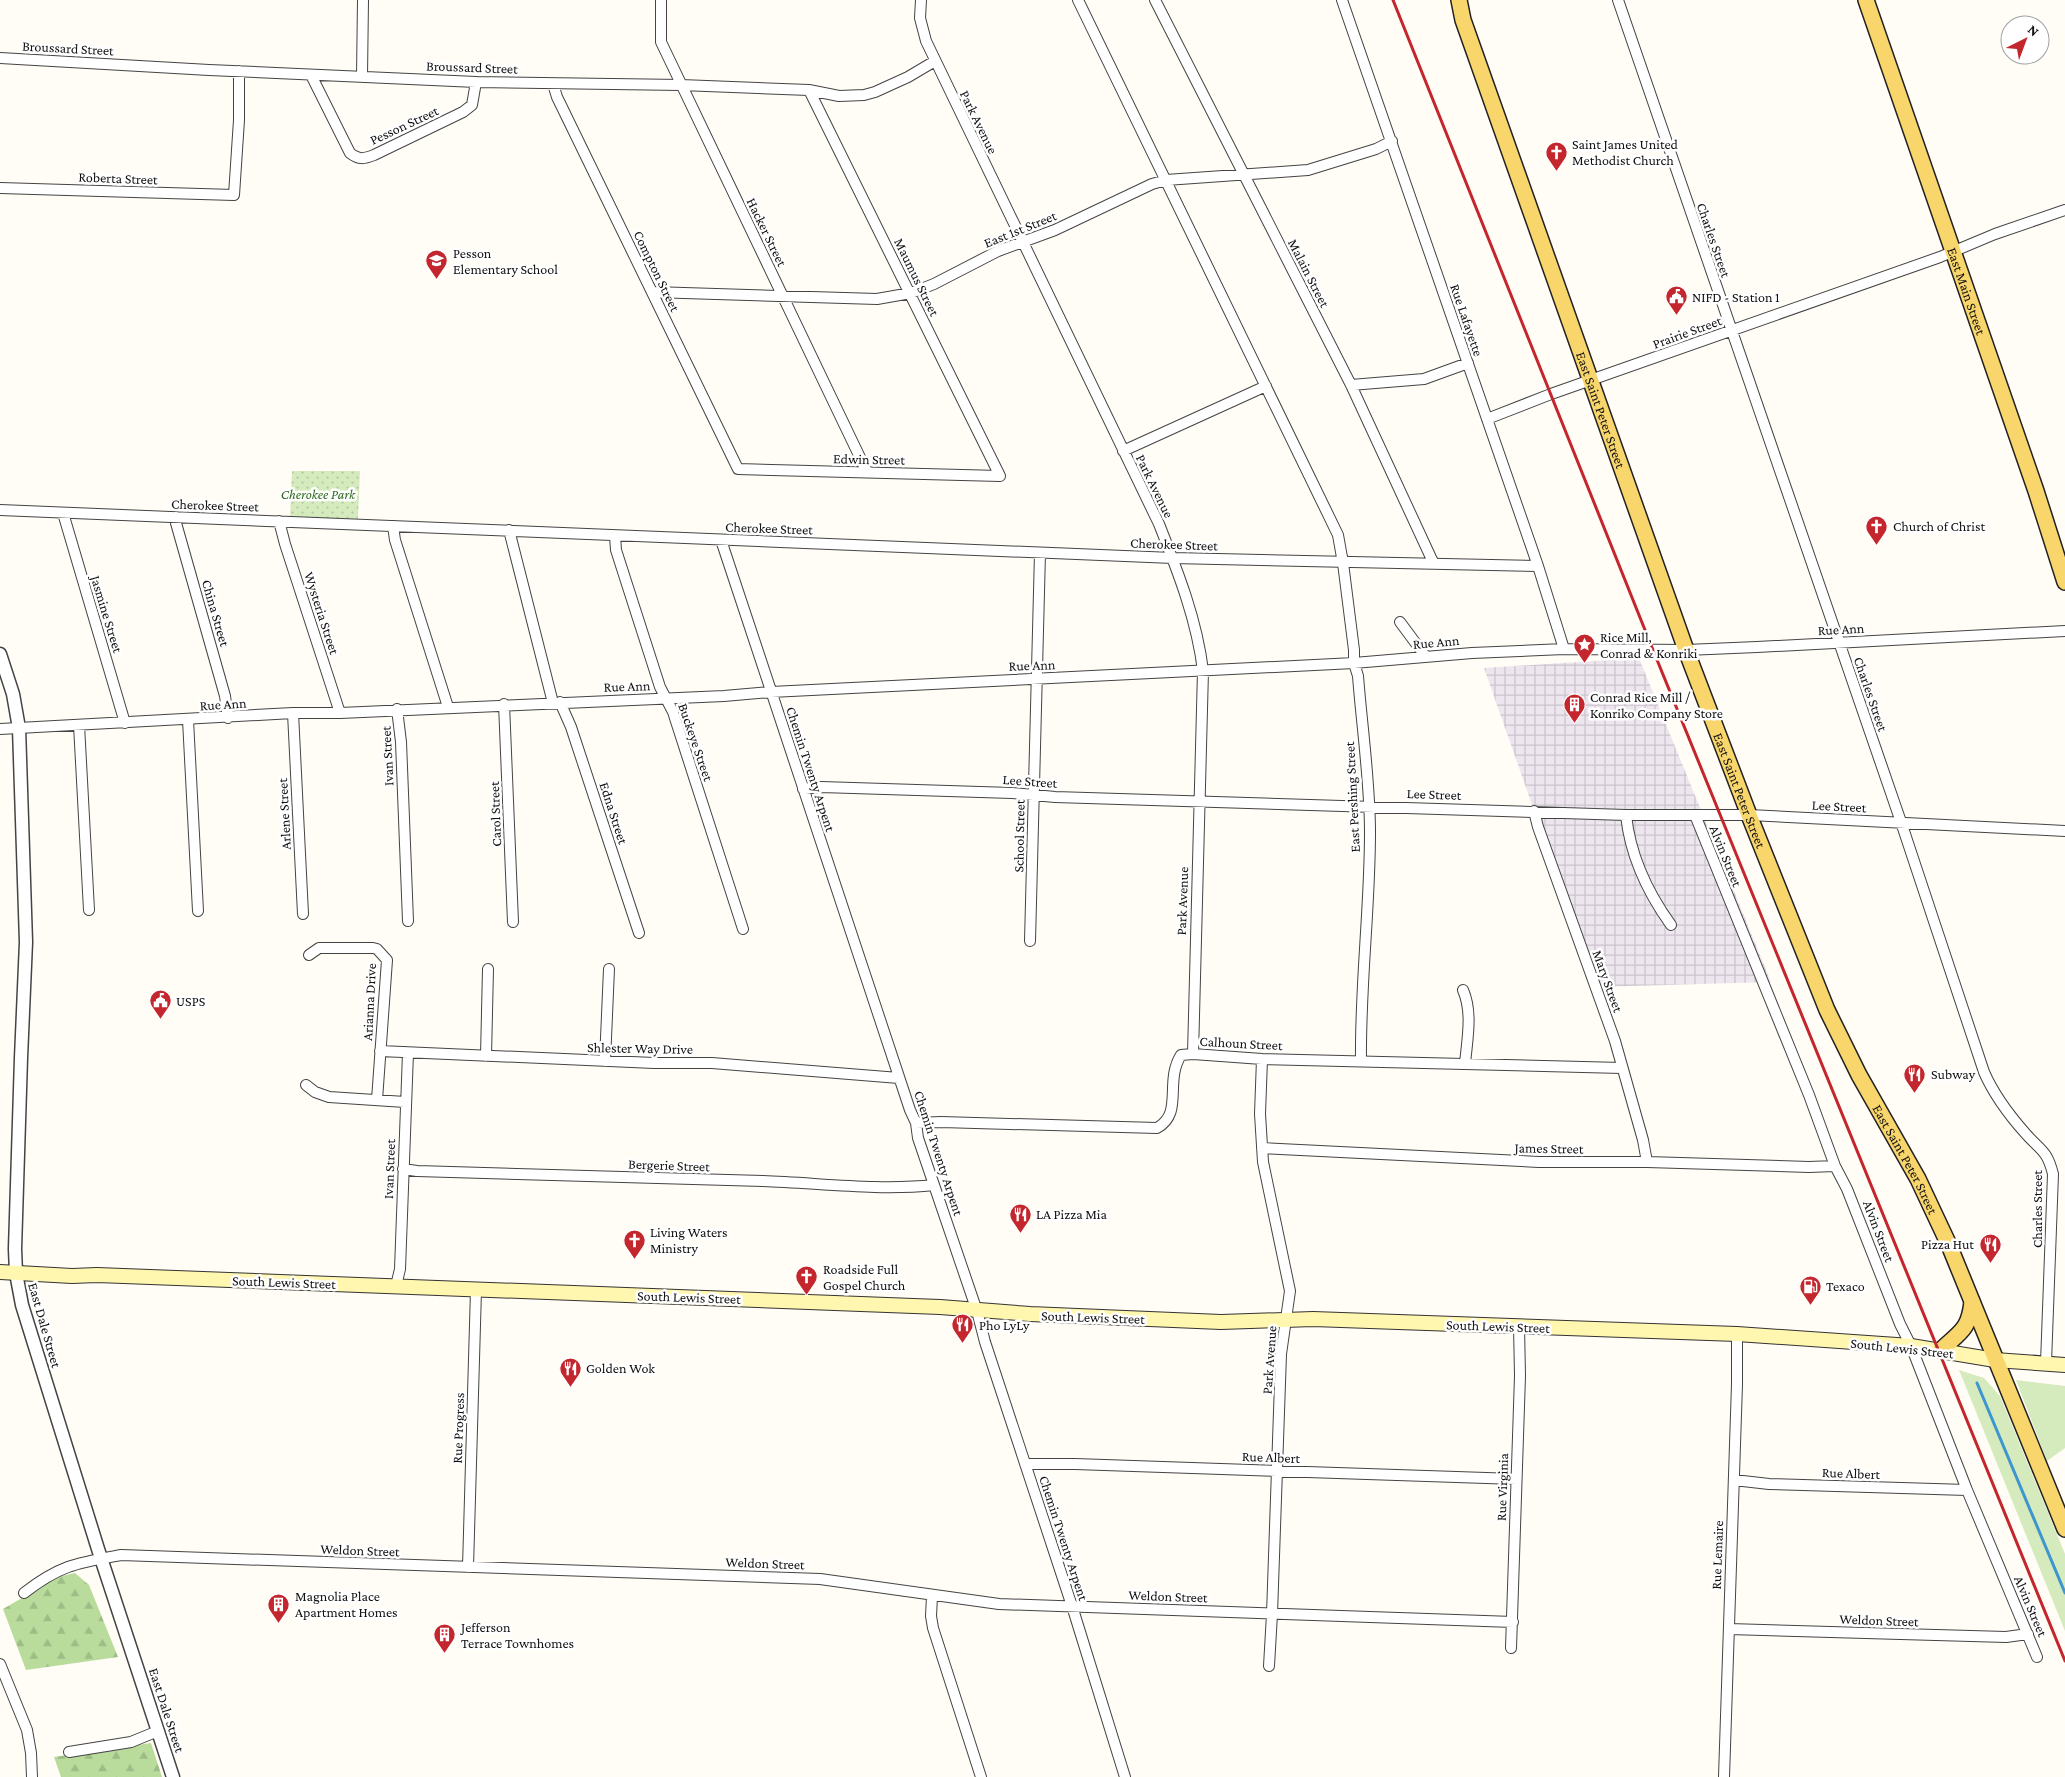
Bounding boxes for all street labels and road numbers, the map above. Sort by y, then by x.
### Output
street label: Broussard Street [22,38,115,58]
street label: Broussard Street [426,57,518,77]
street label: Park Avenue [957,88,1001,156]
street label: Pesson Street [367,102,441,148]
street label: Roberta Street [78,169,158,187]
street label: Hacker Street [743,195,791,269]
street label: Charles Street [1694,201,1734,280]
street label: East 1st Street [981,207,1059,251]
street label: Compton Street [630,228,684,314]
street label: Maumus Street [891,235,943,319]
street label: Malain Street [1285,236,1333,310]
street label: East Main Street [1944,245,1989,337]
street label: Rue Lafayette [1447,282,1487,358]
street label: Prairie Street [1650,312,1724,352]
street label: East Saint Peter Street [1573,350,1629,471]
street label: Edwin Street [833,450,905,468]
street label: Park Avenue [1133,452,1177,520]
street label: Cherokee Street [171,495,260,515]
street label: Cherokee Street [725,518,814,538]
street label: Cherokee Street [1130,534,1219,554]
street label: Wysteria Street [301,570,343,657]
street label: Jasmine Street [87,571,126,655]
street label: China Street [199,578,233,649]
street label: Rue Ann [1817,620,1865,638]
street label: Rue Ann [1412,632,1460,652]
street label: Charles Street [1851,655,1891,734]
street label: Rue Ann [1008,656,1056,674]
street label: Rue Ann [603,677,651,695]
street label: Rue Ann [199,694,247,714]
street label: Buckeye Street [675,701,717,783]
street label: Chemin Twenty Arpent [783,704,839,834]
street label: Ivan Street [377,725,397,786]
street label: East Saint Peter Street [1710,730,1770,851]
street label: East Pershing Street [1341,741,1363,853]
street label: Lee Street [1002,771,1058,791]
street label: Arlene Street [274,777,294,850]
street label: Edna Street [596,780,632,846]
street label: Carol Street [486,781,504,847]
street label: Lee Street [1406,785,1462,803]
street label: Lee Street [1811,797,1867,815]
street label: School Street [1010,799,1028,873]
street label: Alvin Street [1706,823,1746,889]
street label: Park Avenue [1173,866,1191,936]
street label: Mary Street [1589,948,1627,1015]
street label: Arianna Drive [359,963,379,1041]
street label: Calhoun Street [1199,1033,1283,1053]
street label: Shlester Way Drive [587,1039,693,1057]
street label: Chemin Twenty Arpent [911,1088,967,1218]
street label: East Saint Peter Street [1869,1101,1941,1217]
street label: Ivan Street [380,1138,398,1199]
street label: James Street [1512,1139,1584,1157]
street label: Bergerie Street [628,1156,710,1174]
street label: Charles Street [2029,1170,2045,1248]
street label: Alvin Street [1860,1198,1898,1264]
street label: South Lewis Street [232,1272,336,1292]
street label: East Dale Street [25,1281,65,1370]
street label: South Lewis Street [637,1287,741,1307]
street label: South Lewis Street [1041,1307,1145,1327]
street label: South Lewis Street [1446,1316,1550,1336]
street label: Park Avenue [1259,1325,1279,1395]
street label: South Lewis Street [1850,1335,1955,1361]
street label: Rue Progress [449,1392,467,1464]
street label: Rue Albert [1242,1448,1301,1466]
street label: Rue Virginia [1493,1452,1511,1521]
street label: Rue Albert [1822,1464,1881,1482]
street label: Chemin Twenty Arpent [1036,1473,1092,1603]
street label: Rue Lemaire [1708,1520,1726,1590]
street label: Weldon Street [320,1541,400,1559]
street label: Weldon Street [725,1554,805,1572]
street label: Alvin Street [2011,1573,2051,1639]
street label: Weldon Street [1128,1587,1208,1605]
street label: Weldon Street [1839,1611,1919,1629]
street label: East Dale Street [146,1666,188,1755]

